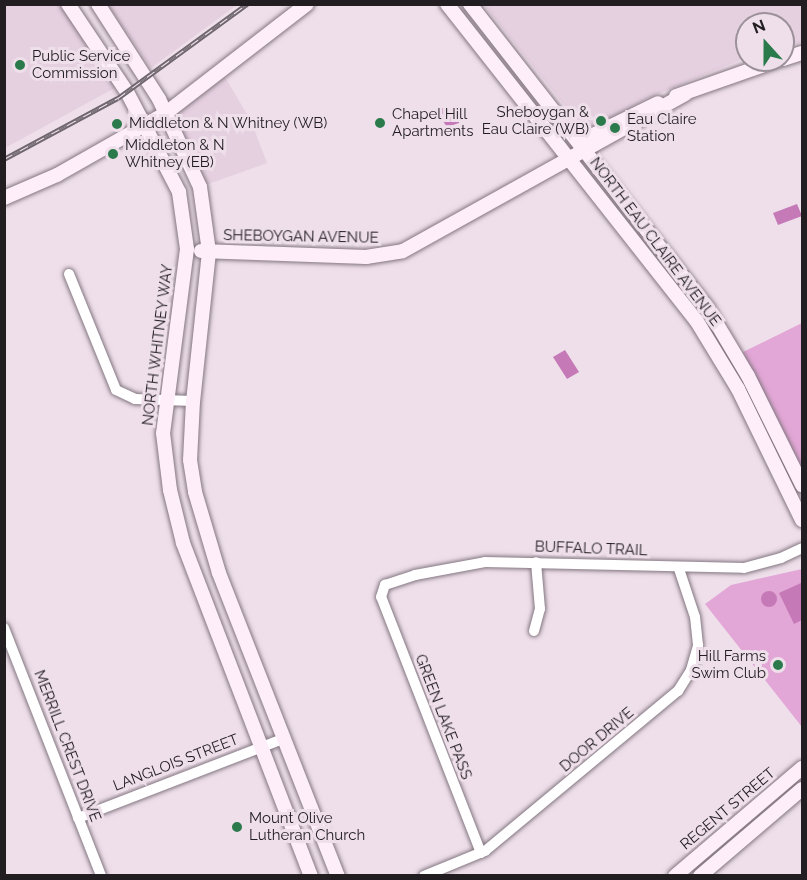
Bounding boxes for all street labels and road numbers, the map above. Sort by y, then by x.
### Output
street label: NORTH EAU CLAIRE AVENUE [586,154,724,330]
street label: SHEBOYGAN AVENUE [223,227,379,247]
street label: NORTH WHITNEY WAY [139,263,177,427]
street label: BUFFALO TRAIL [534,538,648,560]
street label: GREEN LAKE PASS [411,652,475,782]
street label: MERRILL CREST DRIVE [30,667,104,825]
street label: DOOR DRIVE [557,704,637,776]
street label: LANGLOIS STREET [111,731,241,795]
street label: REGENT STREET [677,764,779,854]

